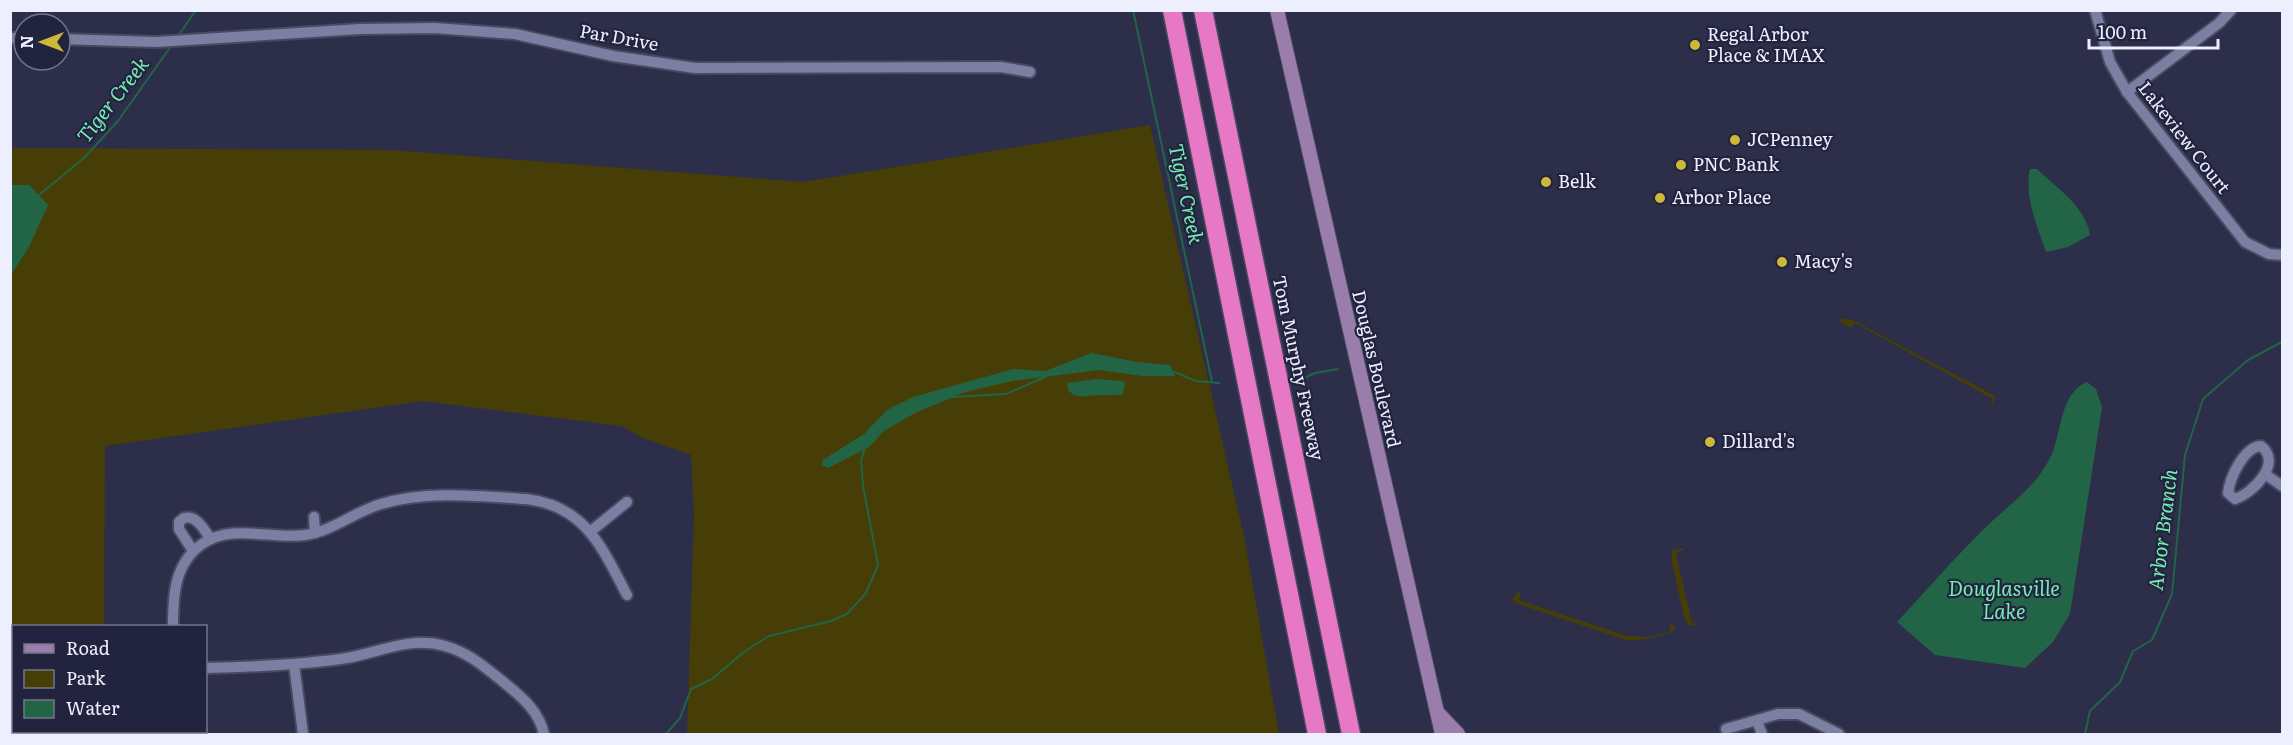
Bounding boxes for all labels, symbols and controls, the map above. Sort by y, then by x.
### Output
north arrow [12,12,72,72]
scale bar [2089,12,2218,50]
street label: Par Drive [578,16,661,57]
text: 100 m [2098,18,2147,45]
place label: Regal Arbor Place & IMAX [1707,20,1825,68]
text: N [14,35,38,49]
marker: Regal Arbor Place & IMAX [1688,38,1702,52]
water label: Tiger Creek [68,49,155,148]
street label: Lakeview Court [2133,75,2238,200]
place label: JCPenney [1747,125,1833,152]
marker: JCPenney [1728,133,1742,147]
water label: Tiger Creek [1163,141,1213,247]
place label: PNC Bank [1693,150,1780,177]
marker: PNC Bank [1674,158,1688,172]
place label: Belk [1558,167,1597,194]
marker: Belk [1539,175,1553,189]
place label: Arbor Place [1672,183,1771,210]
marker: Arbor Place [1653,191,1667,205]
place label: Macy's [1794,247,1852,274]
marker: Macy's [1775,255,1789,269]
street label: Tom Murphy Freeway [1267,273,1332,463]
street label: Douglas Boulevard [1346,287,1409,450]
place label: Dillard's [1722,427,1795,454]
marker: Dillard's [1703,435,1717,449]
water label: Arbor Branch [2139,467,2183,592]
water label: Douglasville Lake [1948,572,2060,625]
legend [12,625,207,733]
text: Road [66,634,110,661]
text: Park [66,664,107,691]
text: Water [66,694,120,721]

